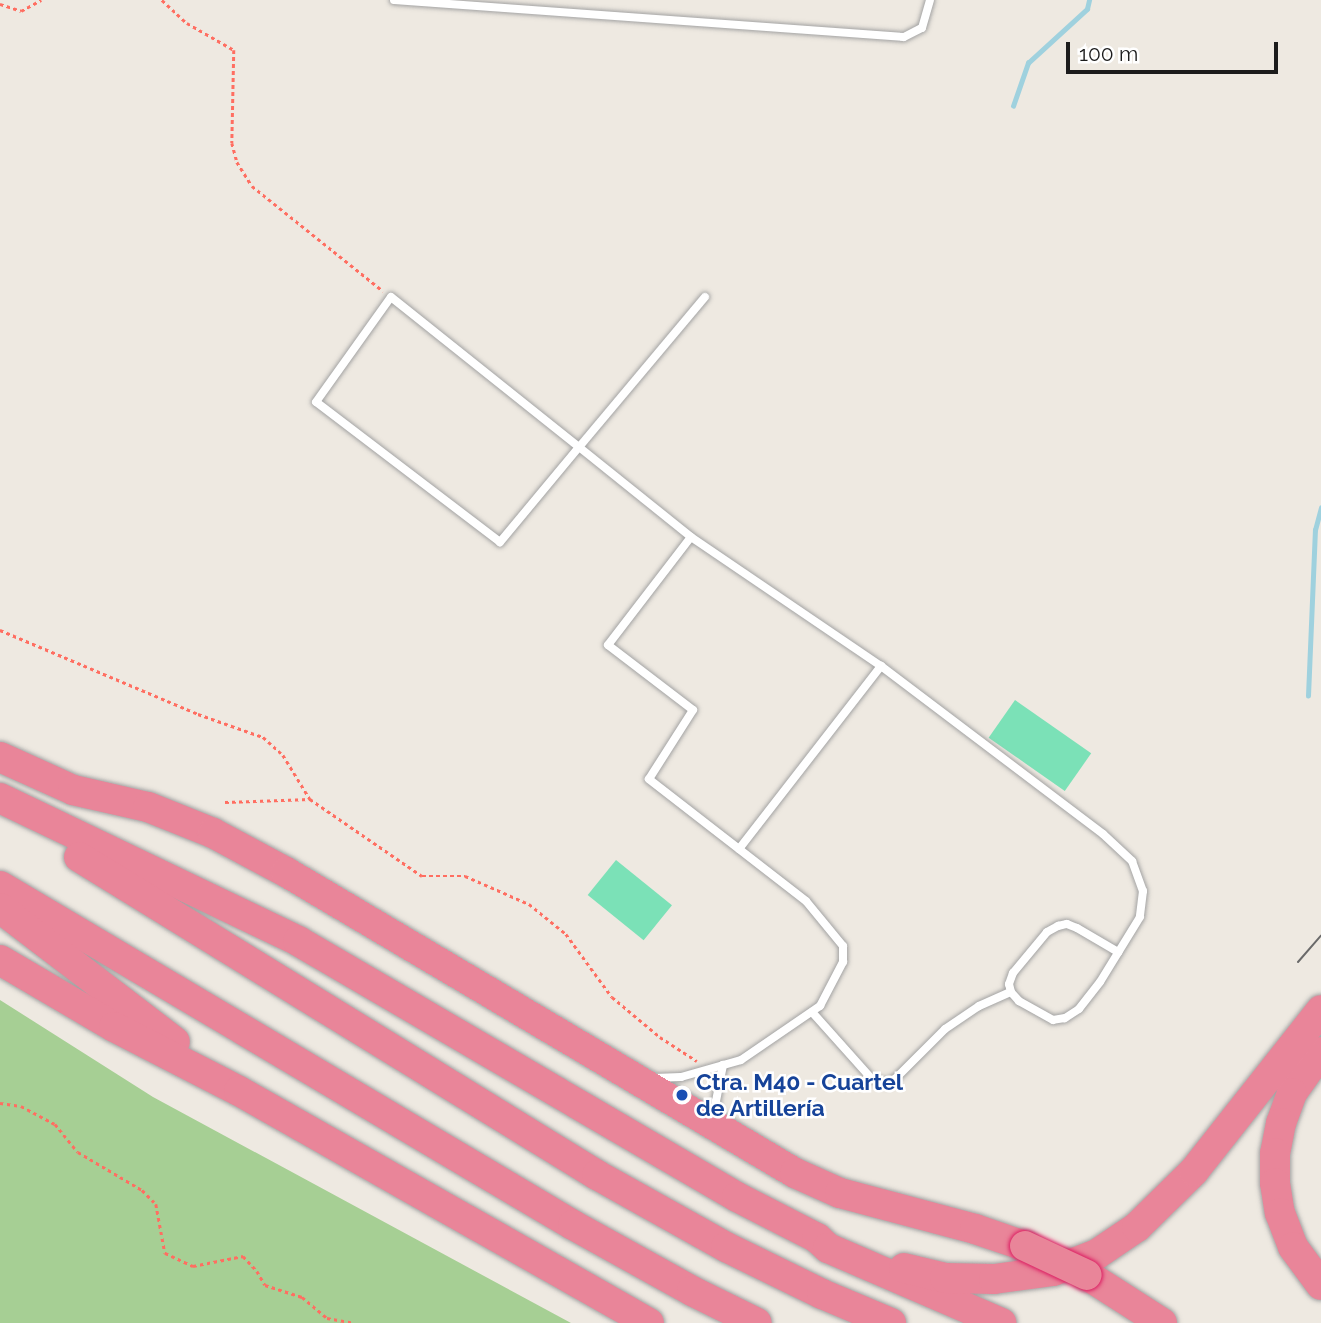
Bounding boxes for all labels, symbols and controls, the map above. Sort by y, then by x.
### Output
scale bar [1069,28,1281,72]
text: 100 m [1079,41,1138,66]
place label: Ctra. M40 - Cuartel de Artillería [696,1068,903,1122]
marker: Ctra. M40 - Cuartel de Artillería [674,1087,690,1103]

